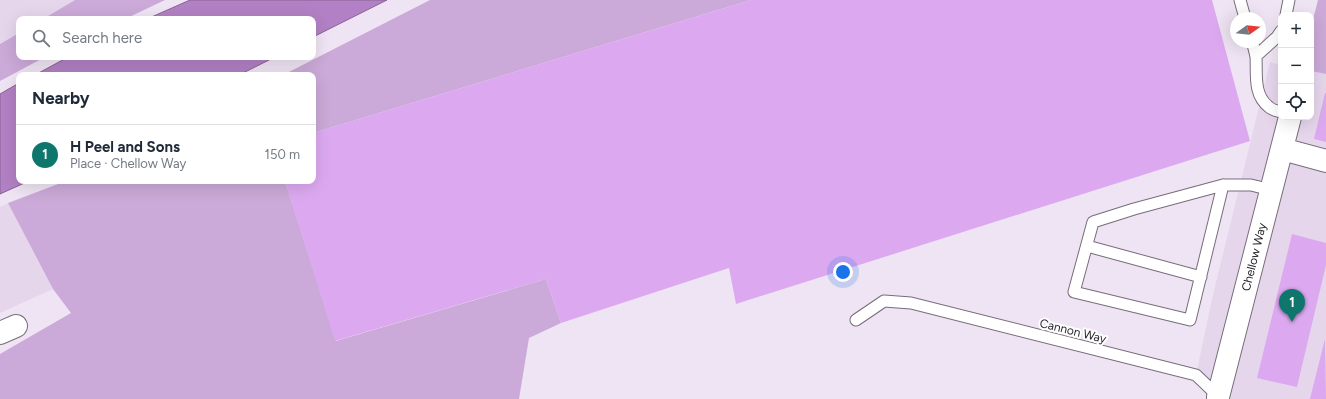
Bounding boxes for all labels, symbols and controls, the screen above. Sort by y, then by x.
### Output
north arrow [1230,12,1266,48]
map controls [1278,12,1314,120]
button: + [1278,12,1314,48]
search box [16,16,316,60]
icon: search [30,27,52,49]
text: Search here [62,29,142,47]
button: − [1278,48,1314,84]
button: locate [1278,84,1314,120]
text: Nearby [32,88,90,108]
text: H Peel and Sons [70,138,180,156]
text: 1 [42,147,48,162]
text: 150 m [265,147,300,162]
text: Place · Chellow Way [70,156,186,171]
street label: Chellow Way [1239,221,1269,293]
your location [833,262,853,282]
pin: 1 [1279,289,1305,322]
street label: Cannon Way [1038,316,1108,346]

